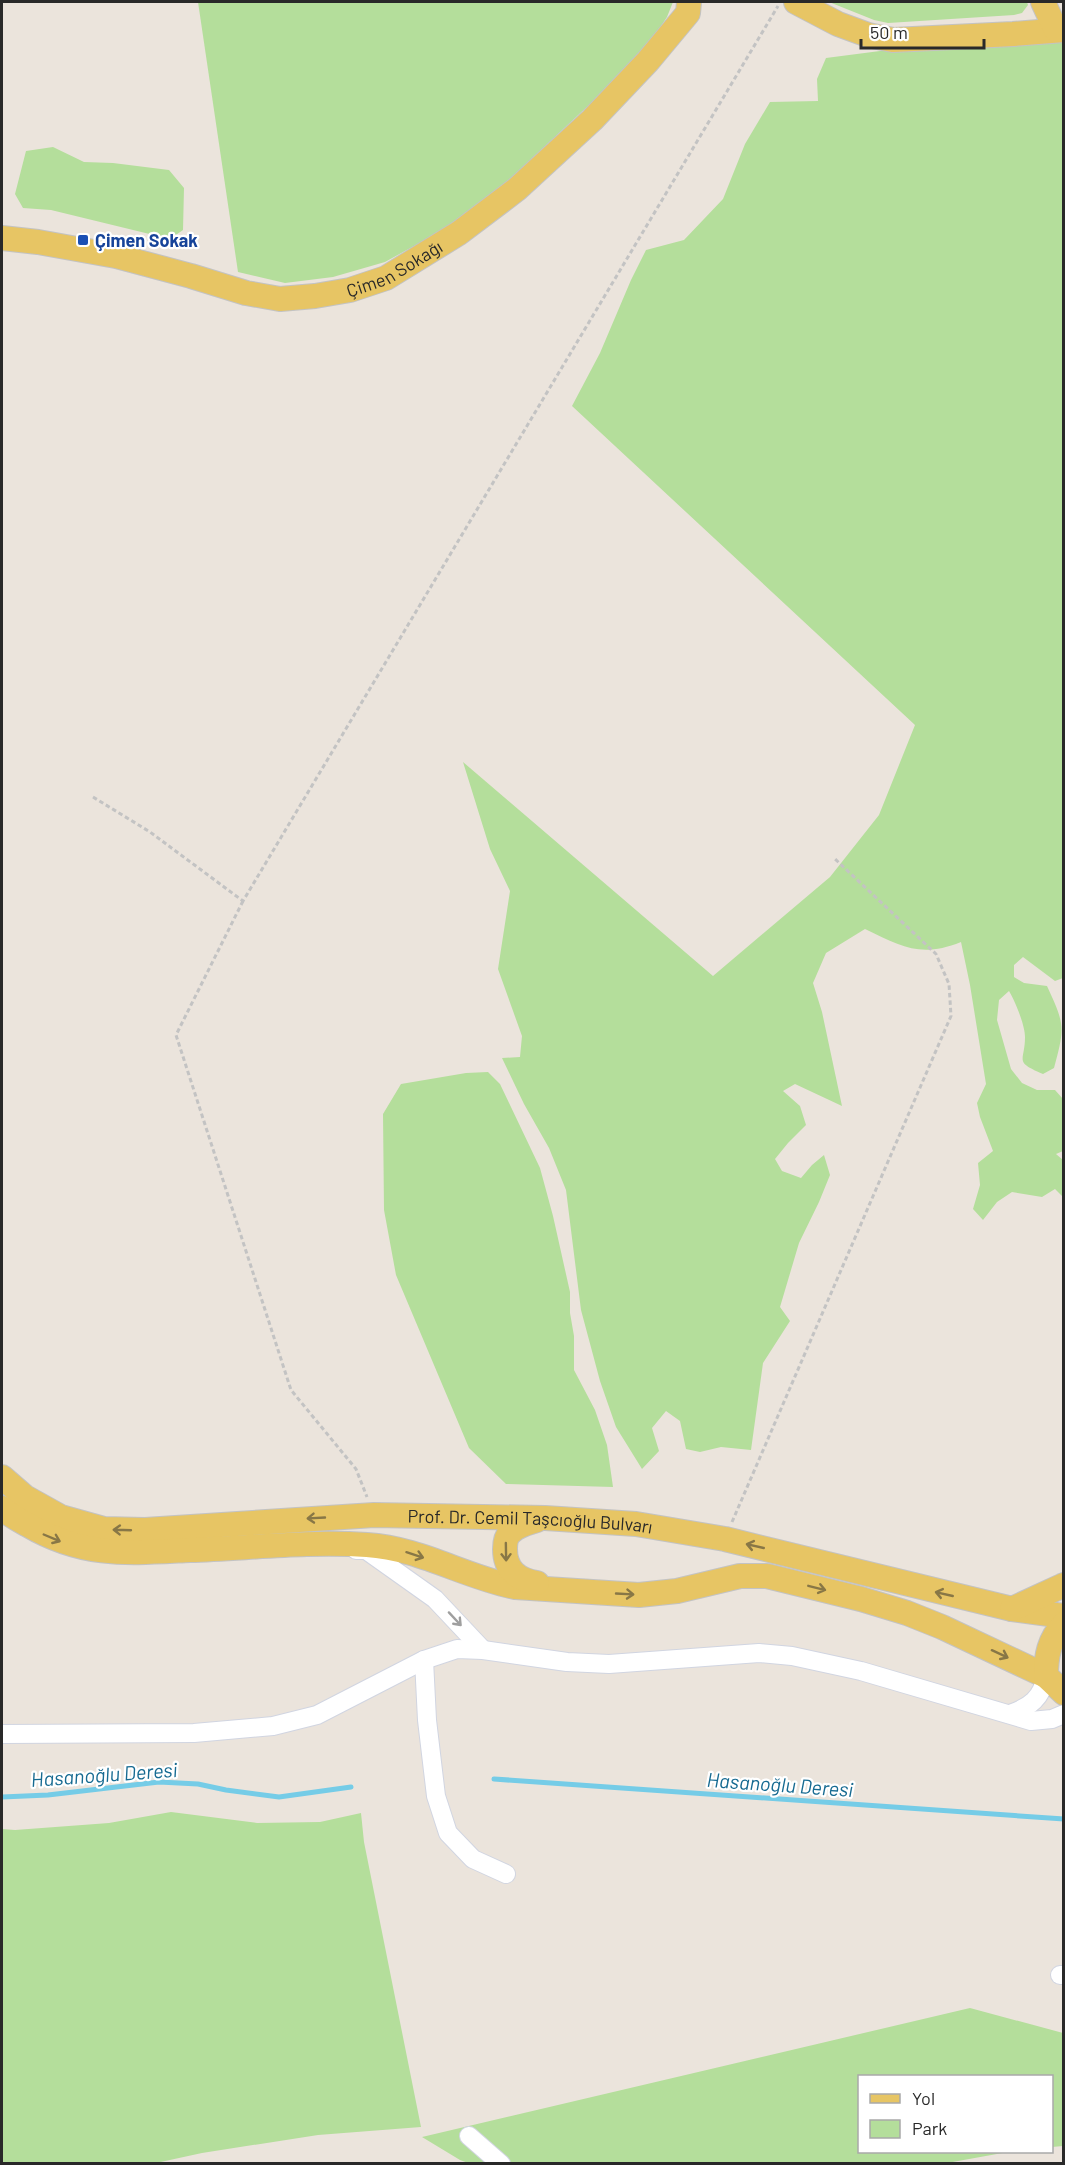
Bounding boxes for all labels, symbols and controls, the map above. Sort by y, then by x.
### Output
scale bar [861,12,984,50]
text: 50 m [870,21,908,43]
place label: Çimen Sokak [95,229,198,251]
marker: Çimen Sokak [76,233,90,247]
street label: Çimen Sokağı [343,235,446,301]
street label: Prof. Dr. Cemil Taşcıoğlu Bulvarı [407,1505,654,1538]
one-way arrow [307,1513,327,1524]
one-way arrow [112,1524,132,1536]
one-way arrow [42,1532,60,1544]
one-way arrow [746,1540,765,1552]
one-way arrow [500,1541,512,1561]
one-way arrow [405,1550,424,1561]
one-way arrow [807,1583,826,1595]
one-way arrow [935,1587,954,1599]
one-way arrow [615,1589,635,1600]
one-way arrow [447,1612,462,1627]
one-way arrow [990,1649,1008,1661]
water label: Hasanoğlu Deresi [30,1757,178,1791]
water label: Hasanoğlu Deresi [706,1767,854,1801]
legend [858,2075,1053,2153]
text: Yol [912,2087,935,2109]
text: Park [912,2117,947,2139]

